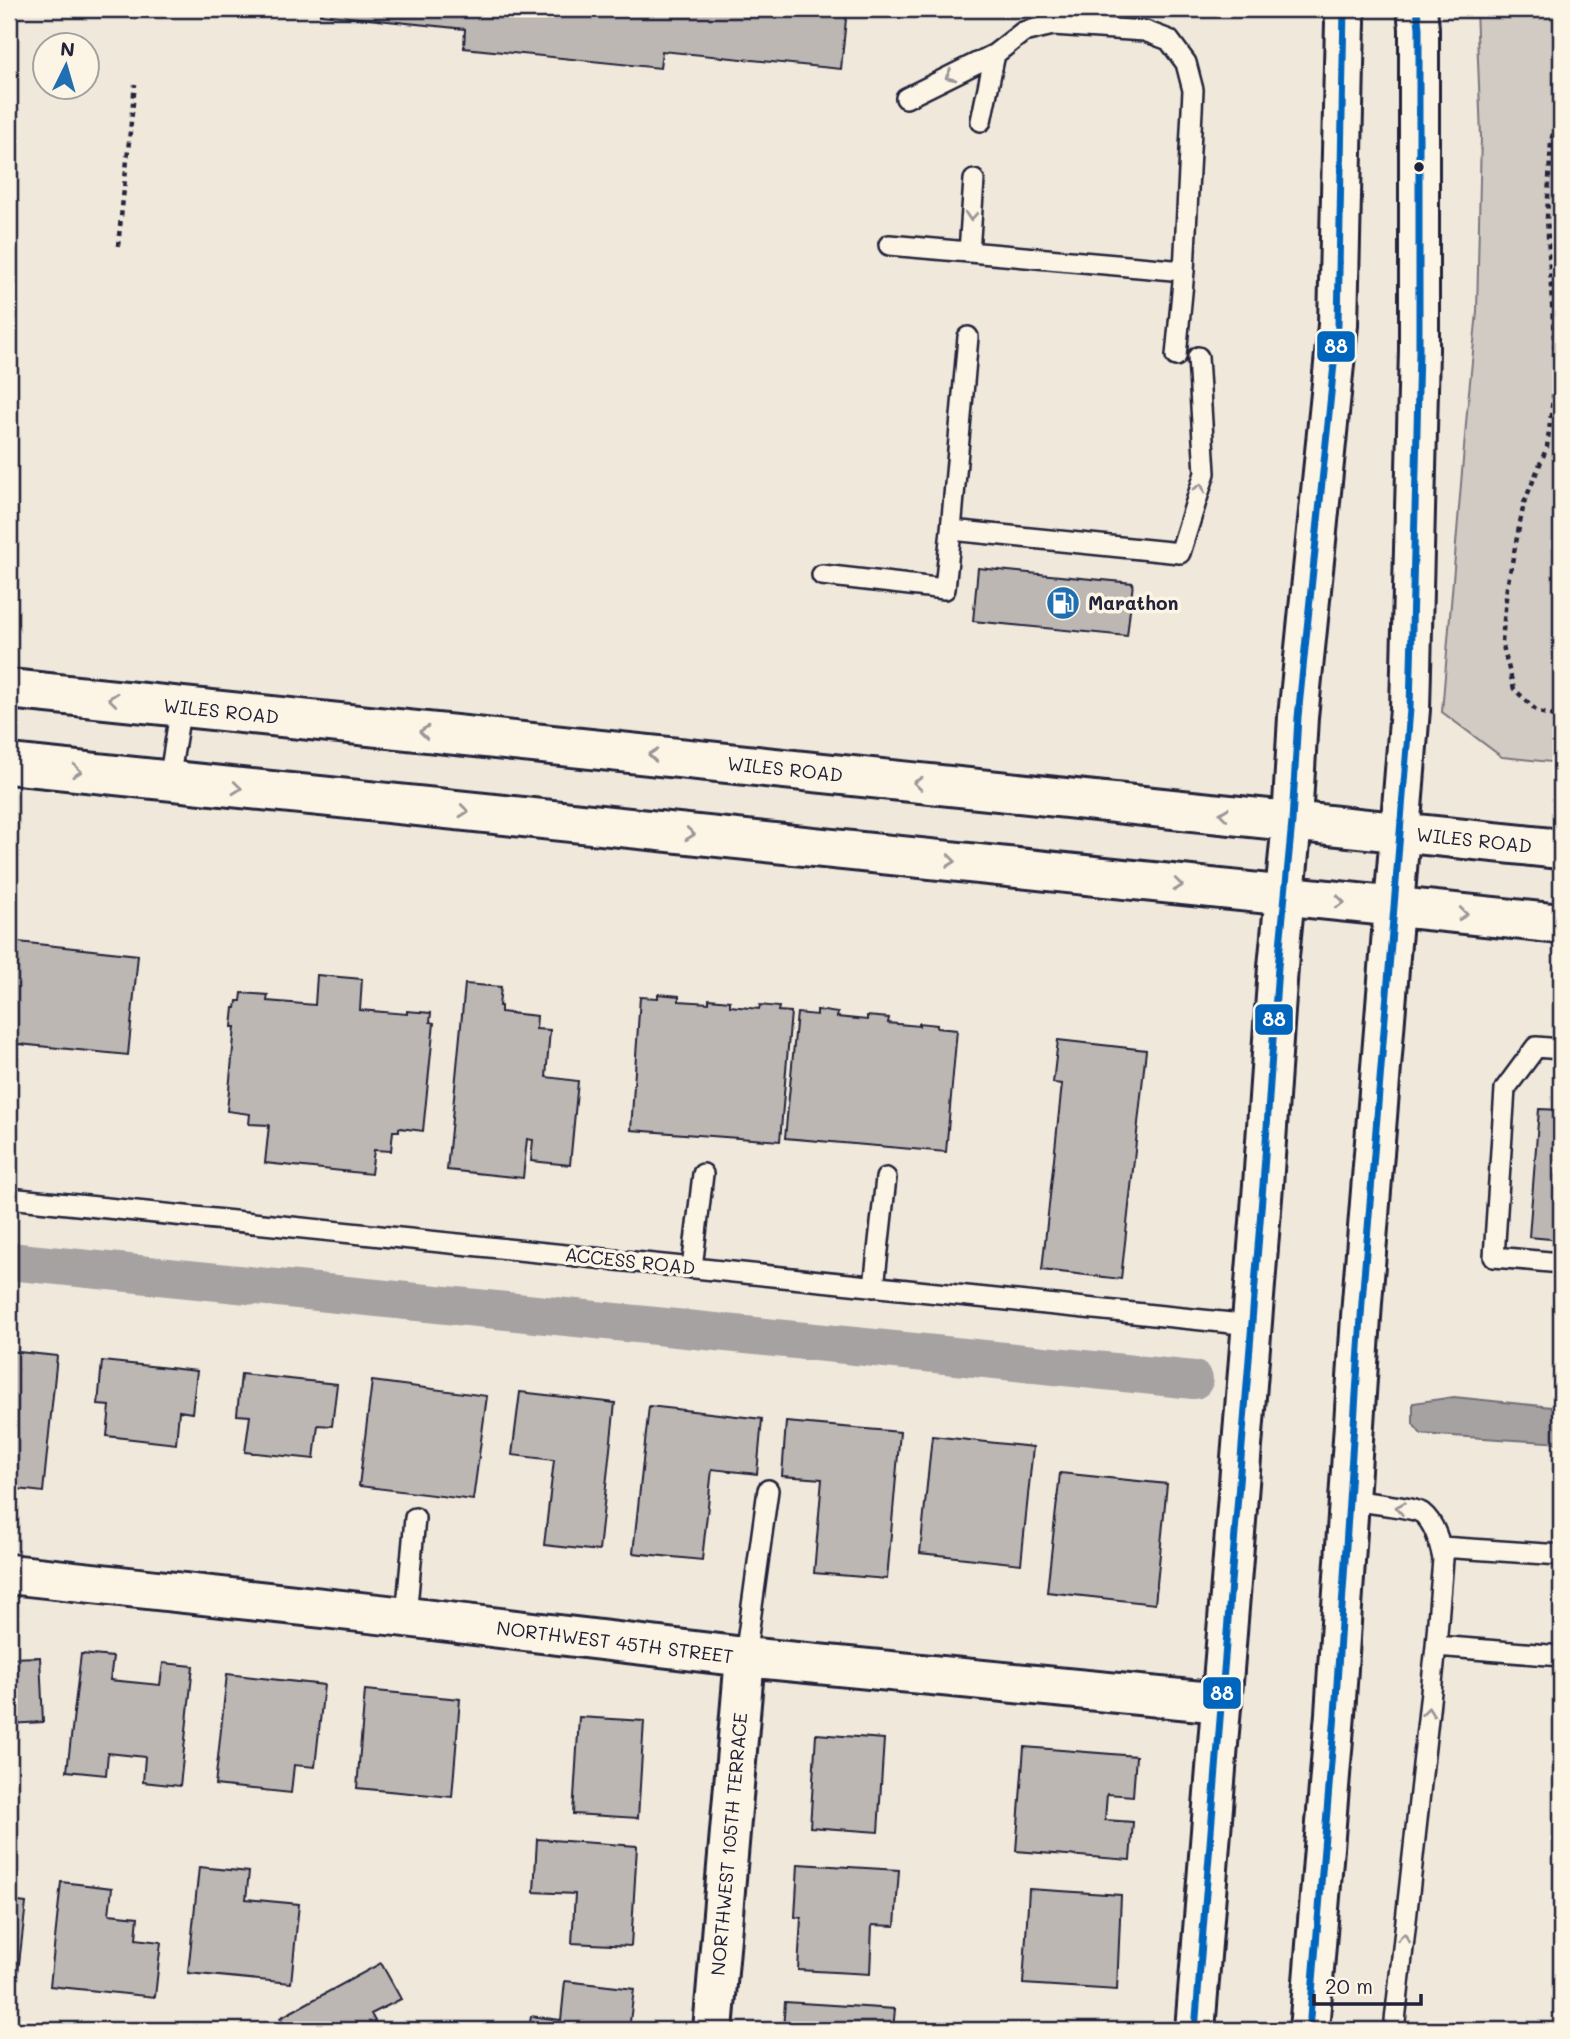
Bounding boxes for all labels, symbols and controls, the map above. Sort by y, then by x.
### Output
north arrow [32,32,102,102]
text: N [59,35,76,62]
one-way arrow [945,67,957,81]
unlabelled marker [1412,160,1426,174]
one-way arrow [964,211,979,222]
line badge: 88 [1316,330,1356,363]
text: 88 [1324,333,1348,358]
one-way arrow [1192,483,1207,495]
fuel station icon: Marathon [1044,584,1082,622]
place label: Marathon [1088,590,1179,615]
one-way arrow [107,692,119,707]
street label: WILES ROAD [162,692,280,729]
one-way arrow [418,724,430,739]
one-way arrow [647,748,658,763]
street label: WILES ROAD [726,750,844,787]
one-way arrow [71,763,82,778]
one-way arrow [912,776,923,791]
one-way arrow [231,780,243,795]
one-way arrow [458,803,469,818]
one-way arrow [1218,807,1229,822]
street label: WILES ROAD [1415,821,1533,858]
one-way arrow [685,826,696,841]
one-way arrow [946,853,957,868]
one-way arrow [1173,877,1184,892]
one-way arrow [1335,894,1346,909]
one-way arrow [1457,907,1468,922]
line badge: 88 [1254,1003,1294,1036]
text: 88 [1262,1006,1286,1031]
street label: ACCESS ROAD [564,1241,696,1280]
one-way arrow [1394,1501,1406,1516]
street label: NORTHWEST 45TH STREET [495,1615,735,1668]
line badge: 88 [1202,1676,1242,1710]
text: 88 [1210,1680,1234,1705]
one-way arrow [1421,1706,1436,1718]
street label: NORTHWEST 105TH TERRACE [705,1711,752,1977]
one-way arrow [1396,1932,1411,1944]
scale bar [1314,1962,1421,2006]
text: 20 m [1325,1972,1373,1999]

